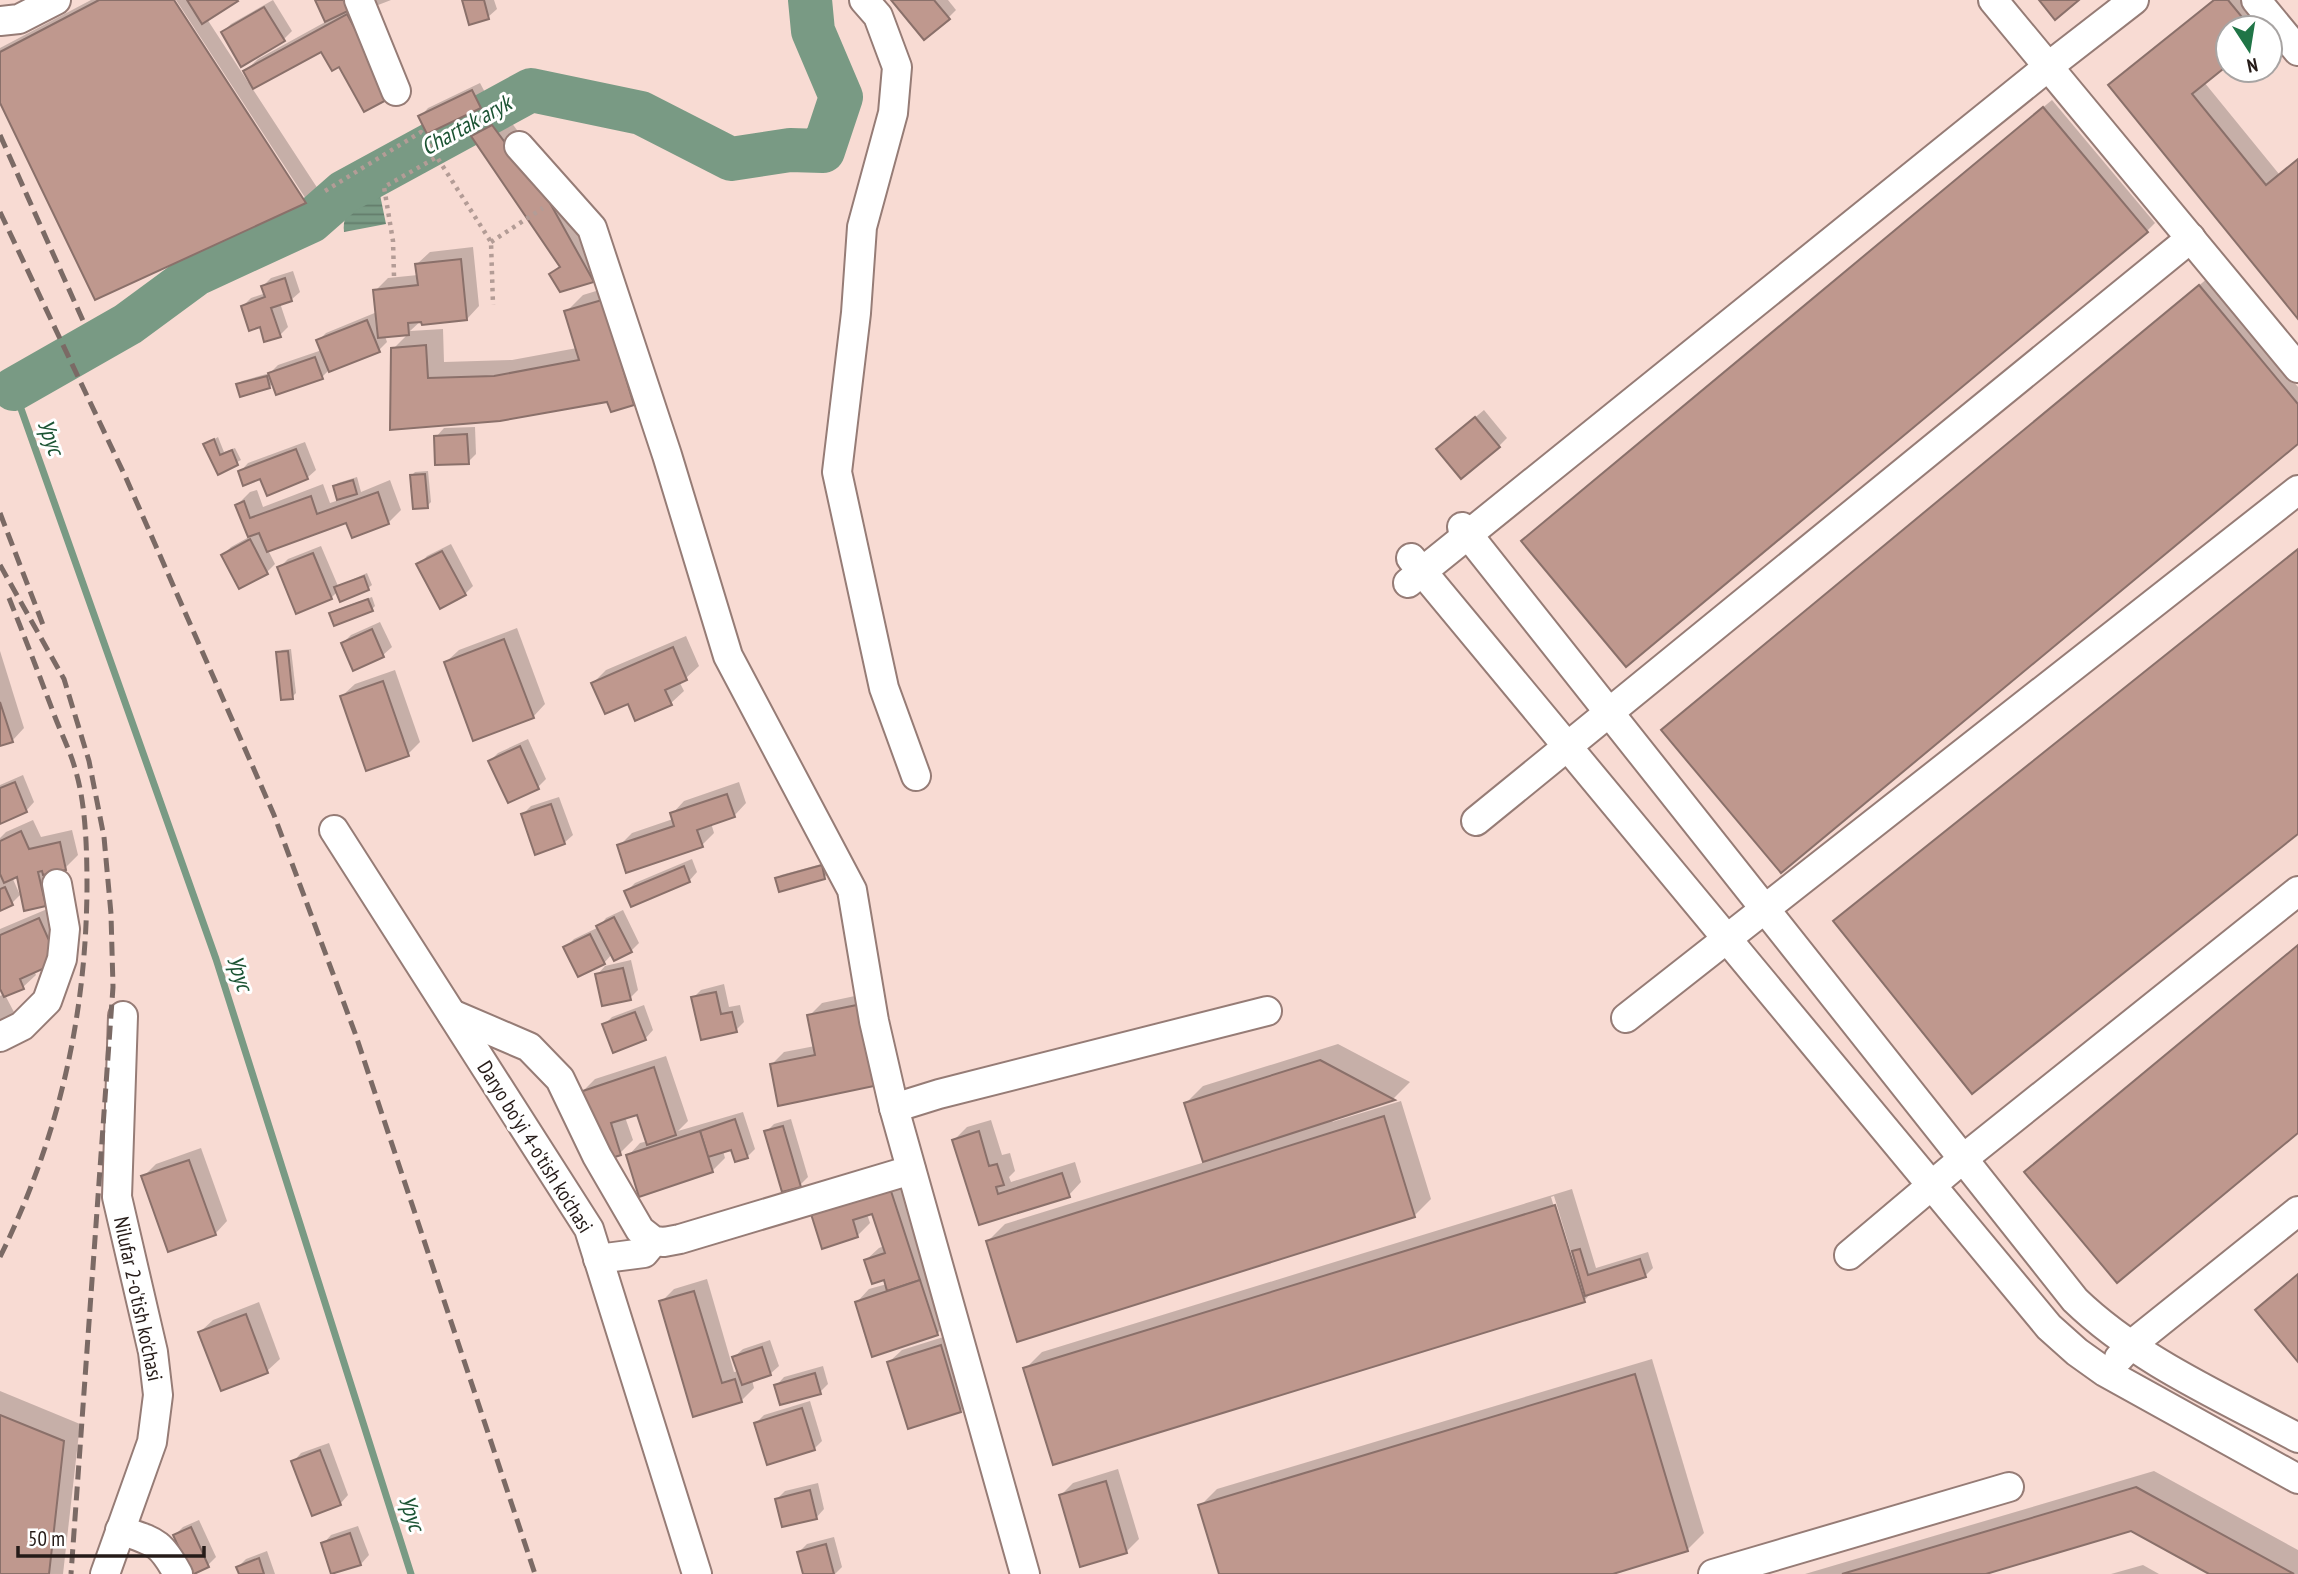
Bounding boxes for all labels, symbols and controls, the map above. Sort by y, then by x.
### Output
north arrow [2214,14,2284,84]
text: N [2245,53,2260,78]
water label: Chartak aryk [416,87,519,161]
water label: Урус [32,415,72,461]
water label: Урус [221,951,261,997]
street label: Daryo bo'yi 4-o'tish ko'chasi [472,1056,599,1238]
street label: Nilufar 2-o'tish ko'chasi [108,1214,169,1384]
water label: Урус [393,1491,433,1537]
scale bar [18,1514,203,1558]
text: 50 m [28,1525,65,1552]

